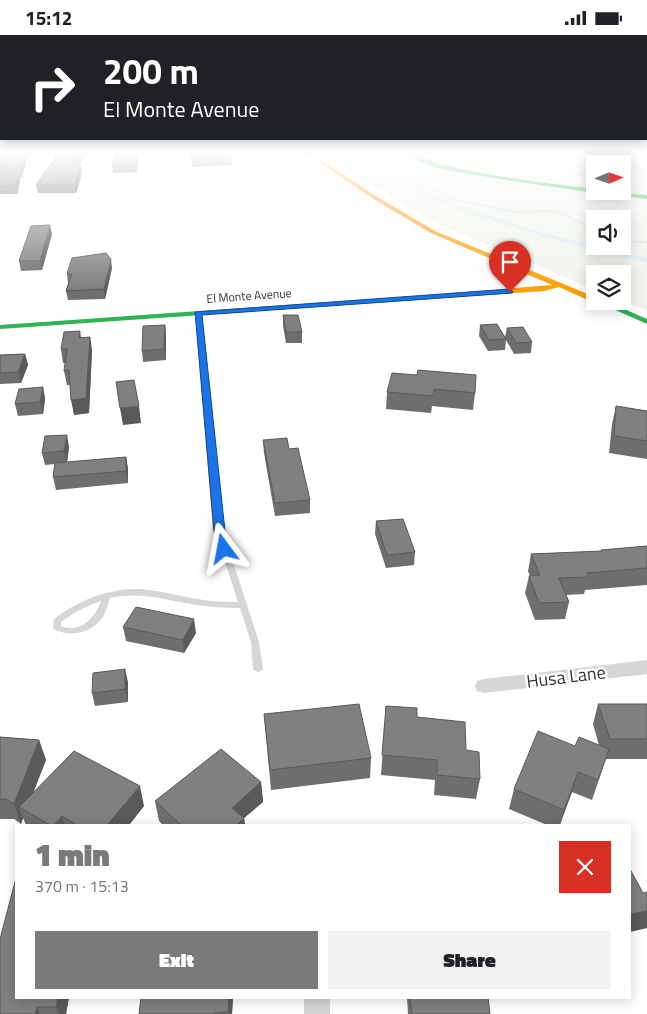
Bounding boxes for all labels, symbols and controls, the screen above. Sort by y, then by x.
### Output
text: 15:12 [25,3,72,32]
text: 200 m [103,44,199,98]
icon: right [20,55,85,120]
text: El Monte Avenue [103,92,259,126]
north arrow [586,155,631,200]
map controls [586,155,631,310]
button: sound [586,210,631,255]
pin [489,241,531,292]
icon: arrive [496,248,524,276]
button: layers [586,265,631,310]
street label: El Monte Avenue [206,283,292,308]
position arrow [197,522,249,574]
street label: Husa Lane [525,658,607,695]
text: 1 min [35,832,110,878]
button: close [559,841,611,893]
text: 370 m · 15:13 [35,874,129,898]
button: Exit [35,931,318,989]
button: Share [328,931,611,989]

